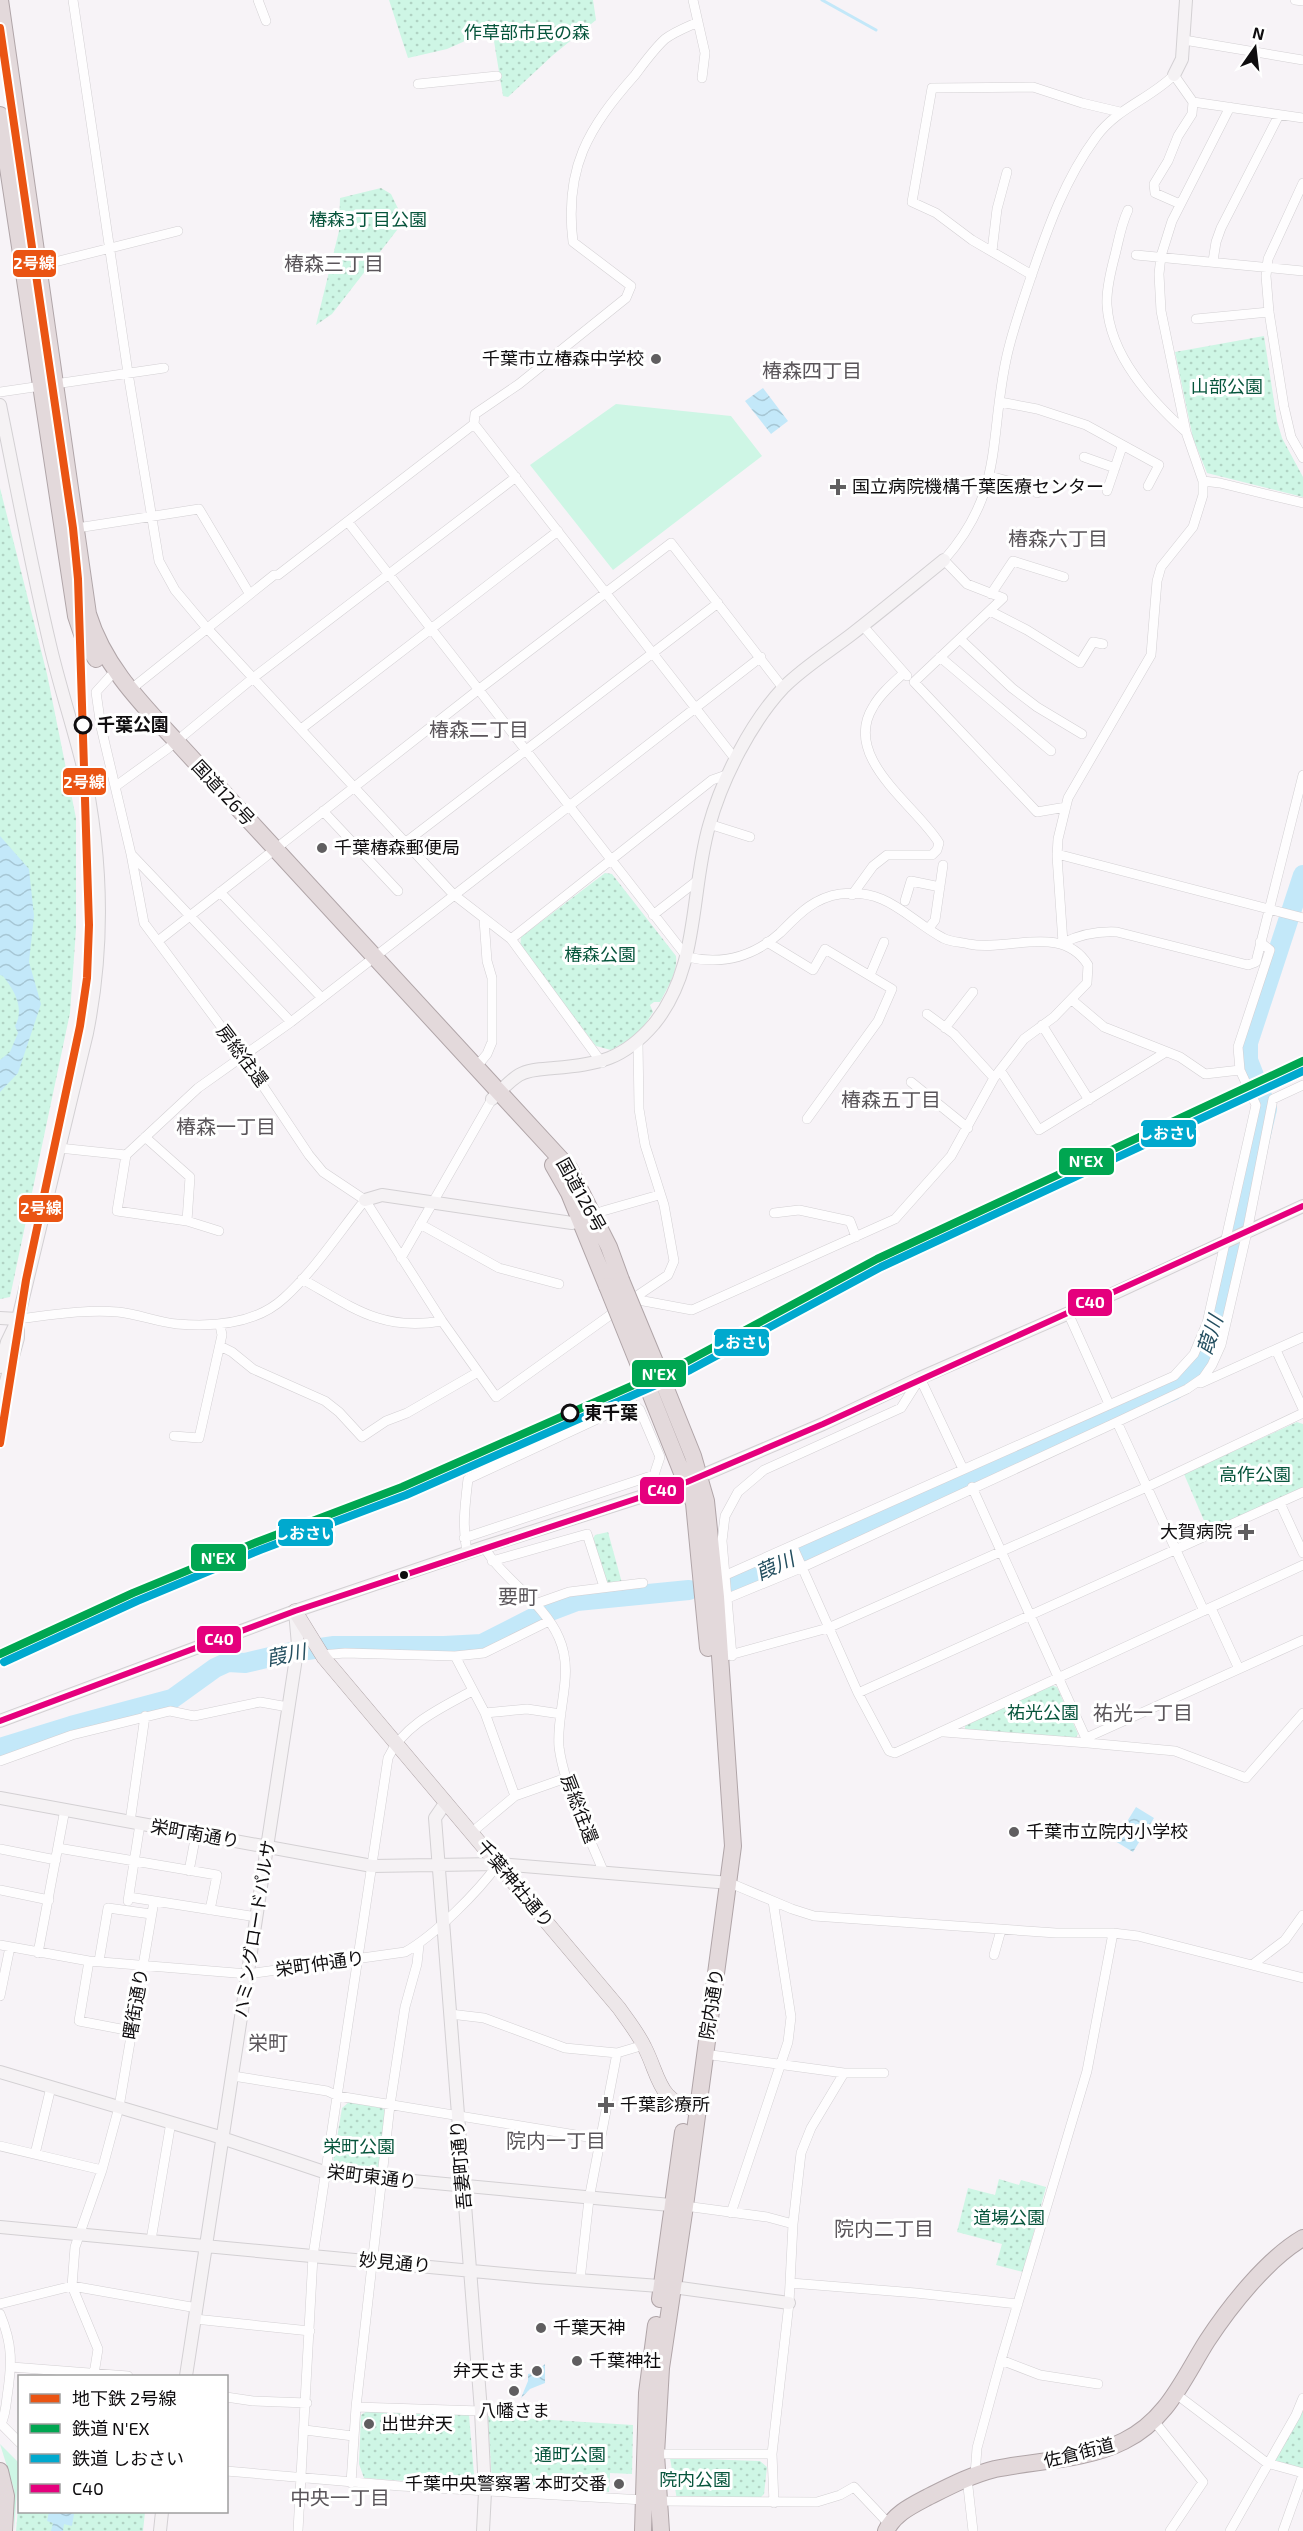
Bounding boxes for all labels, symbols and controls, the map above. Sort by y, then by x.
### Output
north arrow [1225,18,1285,78]
park label: 作草部市民の森 [464,21,590,43]
text: N [1251,22,1267,44]
park label: 椿森3丁目公園 [309,208,427,230]
line badge: 2号線 [12,249,57,278]
district label: 椿森三丁目 [284,251,384,275]
text: 2号線 [13,253,55,272]
place label: 千葉市立椿森中学校 [482,347,644,369]
marker: 千葉市立椿森中学校 [649,352,663,366]
district label: 椿森四丁目 [762,358,862,382]
park label: 山部公園 [1191,375,1263,397]
place label: 国立病院機構千葉医療センター [852,475,1104,497]
marker: 国立病院機構千葉医療センター [829,478,847,496]
district label: 椿森六丁目 [1008,526,1108,550]
place label: 千葉公園 [97,713,169,735]
marker: 千葉公園 [74,716,92,734]
district label: 椿森二丁目 [429,717,529,741]
street label: 国道126号 [188,755,260,830]
line badge: 2号線 [62,767,107,796]
text: 2号線 [63,772,105,791]
place label: 千葉椿森郵便局 [334,836,460,858]
marker: 千葉椿森郵便局 [315,841,329,855]
park label: 椿森公園 [564,943,636,965]
street label: 房総往還 [212,1020,273,1091]
district label: 椿森五丁目 [841,1087,941,1111]
district label: 椿森一丁目 [176,1114,276,1138]
line badge: しおさい [1140,1119,1197,1148]
text: しおさい [1137,1123,1201,1142]
line badge: N'EX [1058,1147,1115,1176]
text: N'EX [1069,1151,1104,1170]
street label: 国道126号 [552,1154,611,1236]
line badge: 2号線 [18,1194,64,1223]
text: 2号線 [20,1198,62,1217]
line badge: C40 [1067,1288,1113,1317]
text: C40 [1075,1292,1105,1311]
water label: 葭川 [1191,1310,1227,1357]
line badge: しおさい [713,1328,770,1357]
text: しおさい [709,1332,773,1351]
line badge: N'EX [631,1359,687,1388]
text: N'EX [642,1364,677,1383]
place label: 東千葉 [584,1401,638,1423]
marker: 東千葉 [561,1404,579,1422]
park label: 高作公園 [1219,1463,1291,1485]
line badge: C40 [639,1476,685,1505]
text: C40 [647,1480,677,1499]
line badge: しおさい [277,1518,334,1547]
place label: 大賀病院 [1160,1520,1232,1542]
text: しおさい [273,1523,337,1542]
marker: 大賀病院 [1237,1523,1255,1541]
line badge: N'EX [190,1543,247,1572]
water label: 葭川 [751,1545,800,1584]
text: N'EX [201,1548,236,1567]
unlabelled marker [398,1569,410,1581]
district label: 要町 [498,1584,538,1608]
line badge: C40 [196,1625,242,1654]
text: C40 [204,1629,234,1648]
water label: 葭川 [264,1638,310,1670]
district label: 祐光一丁目 [1093,1700,1193,1724]
park label: 祐光公園 [1007,1701,1079,1723]
street label: 房総往還 [557,1771,603,1846]
street label: 栄町南通り [149,1814,241,1852]
place label: 千葉市立院内小学校 [1026,1820,1188,1842]
marker: 千葉市立院内小学校 [1007,1825,1021,1839]
street label: 千葉神社通り [473,1835,559,1932]
street label: ハミングロードパルサ [229,1838,279,2019]
street label: 栄町仲通り [274,1946,366,1980]
street label: 曙街通り [118,1966,152,2041]
street label: 院内通り [695,1967,728,2041]
district label: 栄町 [248,2030,288,2054]
place label: 千葉診療所 [620,2093,710,2115]
marker: 千葉診療所 [597,2096,615,2114]
street label: 吾妻町通り [445,2119,475,2211]
district label: 院内一丁目 [506,2128,606,2152]
park label: 栄町公園 [323,2135,395,2157]
street label: 栄町東通り [326,2160,418,2192]
park label: 道場公園 [973,2206,1045,2228]
district label: 院内二丁目 [834,2216,934,2240]
street label: 妙見通り [358,2248,432,2276]
place label: 千葉天神 [553,2316,625,2338]
marker: 千葉天神 [534,2321,548,2335]
place label: 千葉神社 [589,2349,661,2371]
marker: 千葉神社 [570,2354,584,2368]
place label: 弁天さま [453,2359,525,2381]
marker: 弁天さま [530,2364,544,2378]
legend [18,2375,228,2513]
marker: 八幡さま [507,2384,521,2398]
text: 地下鉄 2号線 [72,2387,176,2409]
place label: 八幡さま [478,2399,550,2421]
place label: 出世弁天 [381,2412,453,2434]
text: 鉄道 N'EX [72,2417,150,2439]
marker: 出世弁天 [362,2417,376,2431]
street label: 佐倉街道 [1041,2433,1116,2471]
park label: 通町公園 [534,2443,606,2465]
text: 鉄道 しおさい [72,2447,184,2469]
park label: 院内公園 [659,2468,731,2490]
place label: 千葉中央警察署 本町交番 [405,2472,607,2494]
text: C40 [72,2477,104,2499]
marker: 千葉中央警察署 本町交番 [612,2477,626,2491]
district label: 中央一丁目 [290,2485,390,2509]

